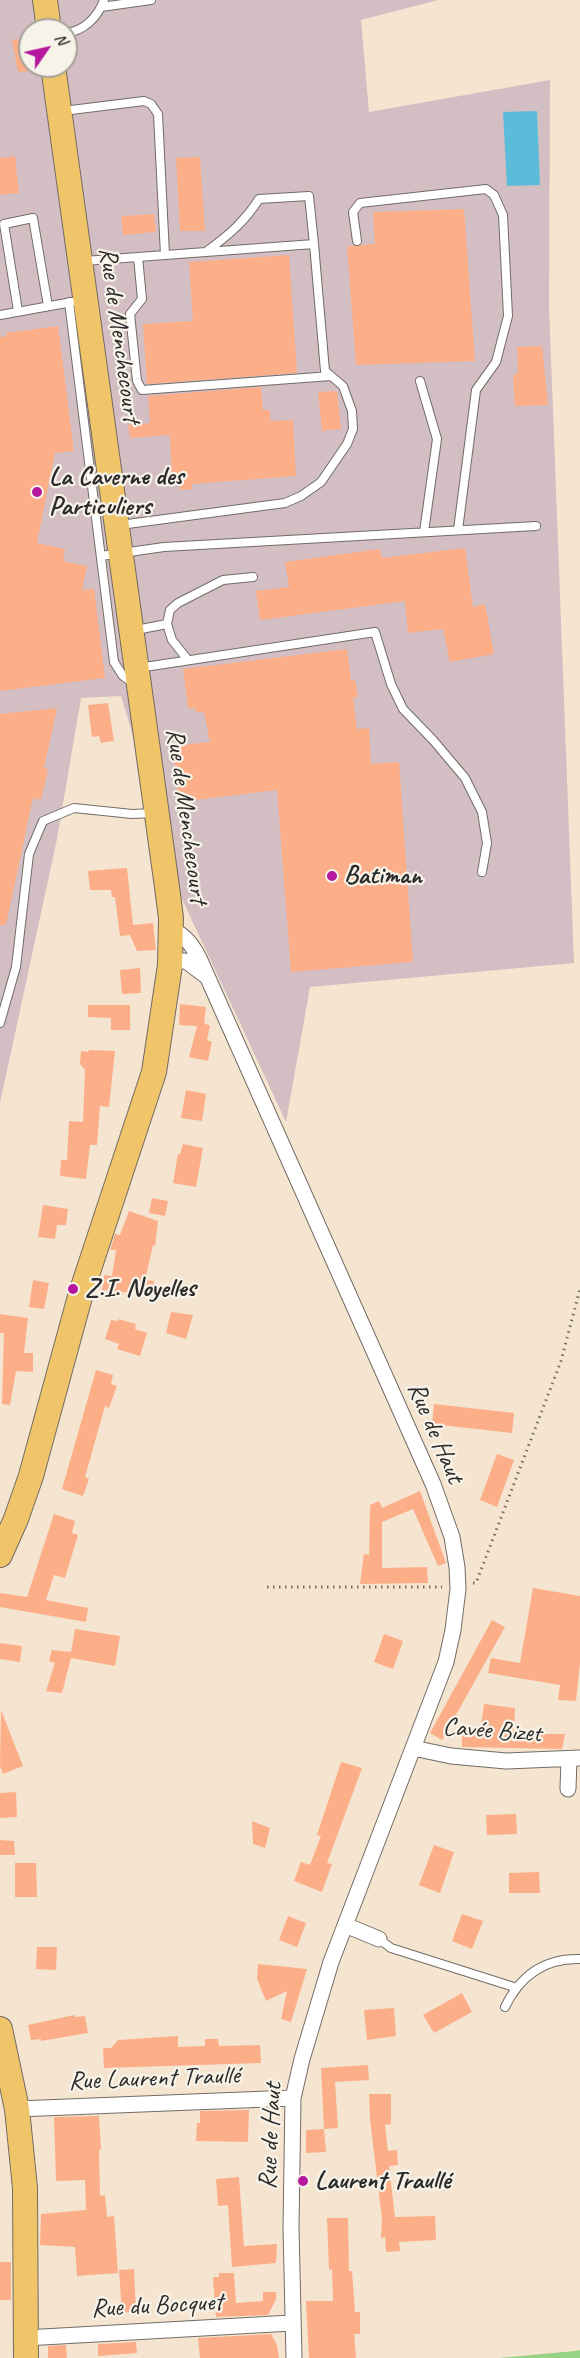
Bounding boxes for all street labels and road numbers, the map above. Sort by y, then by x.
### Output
street label: Rue de Menchecourt [91,245,147,425]
street label: Rue de Menchecourt [158,726,214,906]
street label: Rue de Haut [400,1378,470,1488]
street label: Cavée Bizet [442,1712,542,1750]
street label: Rue Laurent Traullé [68,2060,240,2098]
street label: Rue de Haut [253,2082,289,2190]
street label: Rue du Bocquet [90,2287,224,2325]

